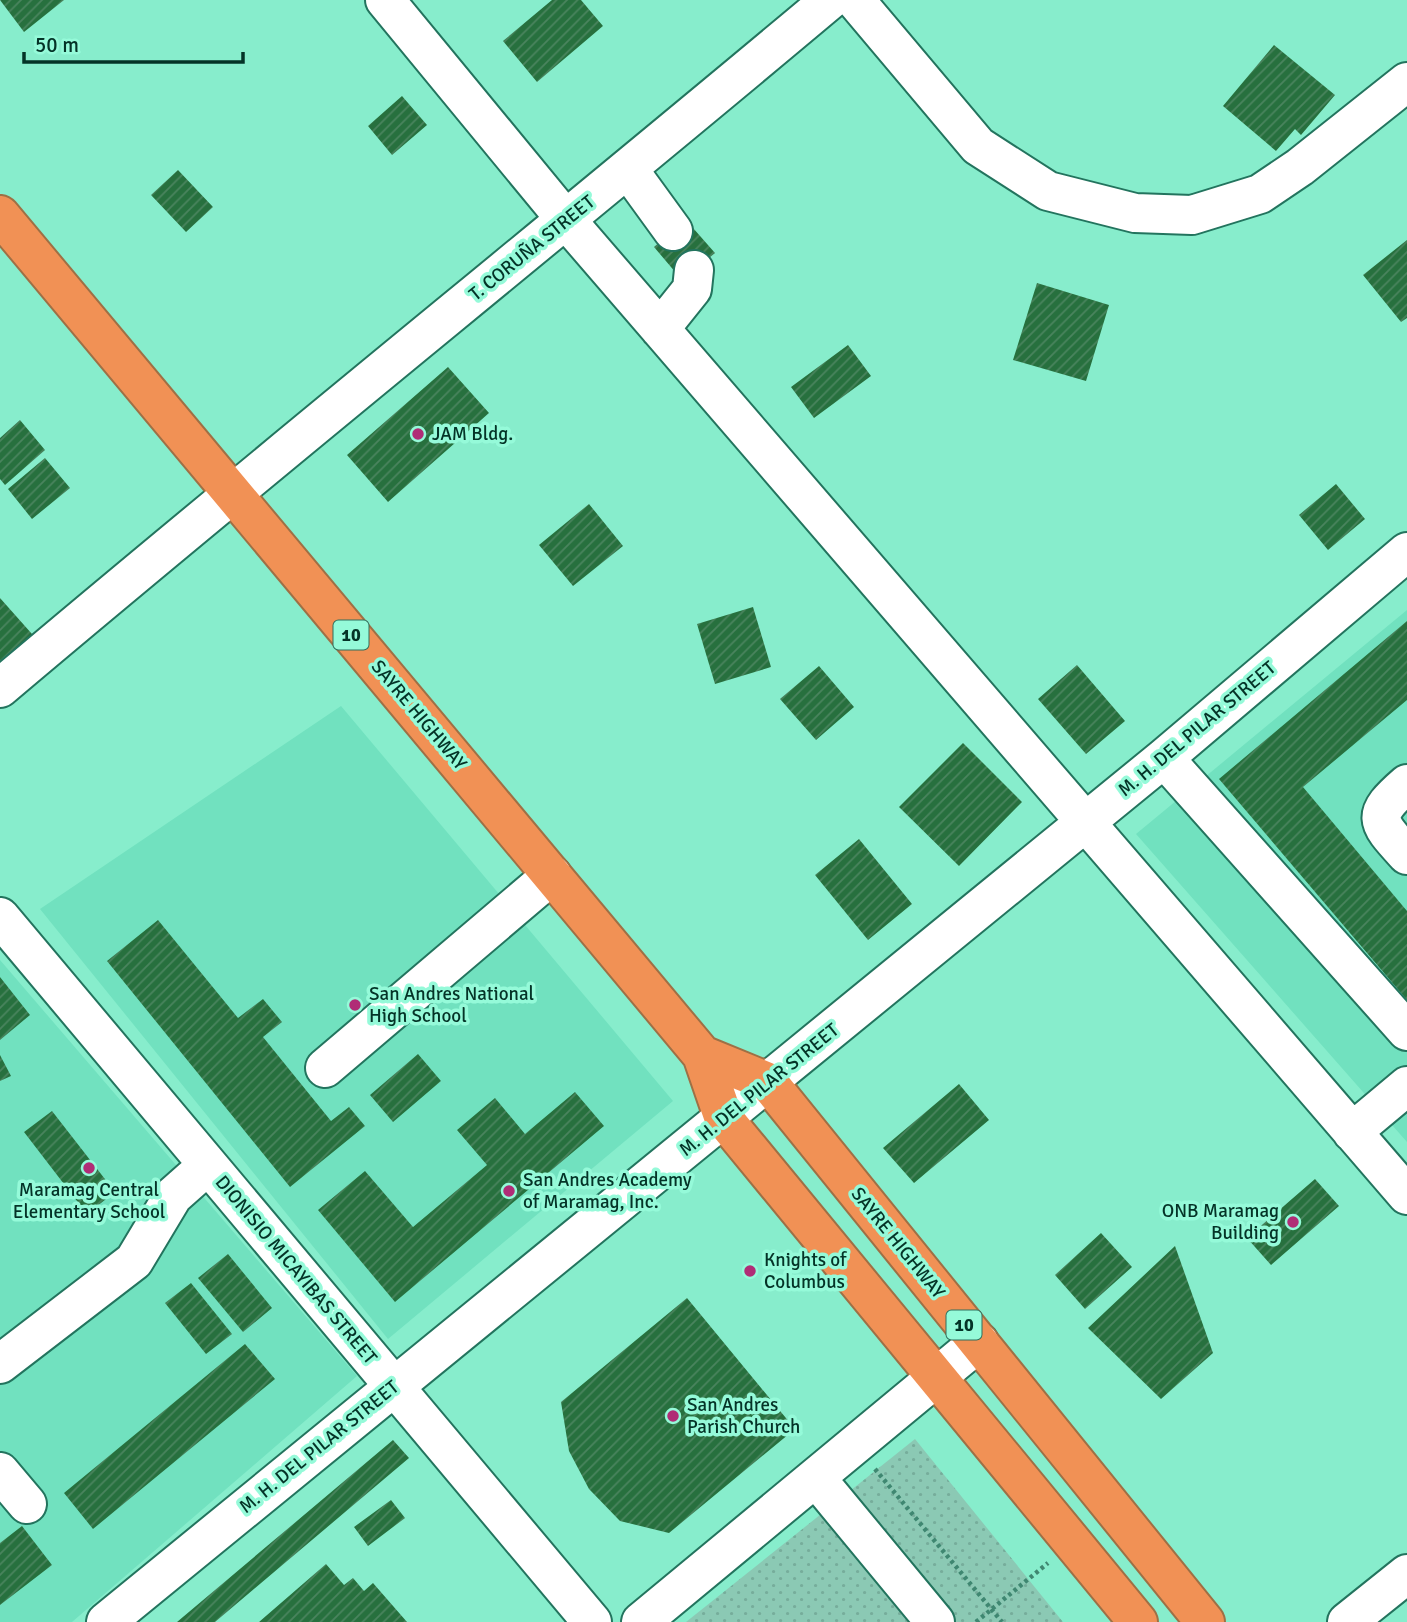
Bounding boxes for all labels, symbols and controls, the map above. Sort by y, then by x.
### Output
scale bar [24,21,243,65]
text: 50 m [35,32,79,58]
street label: T. CORUÑA STREET [464,190,600,306]
place label: JAM Bldg. [432,422,513,446]
marker: JAM Bldg. [410,426,426,442]
road number: 10 [334,620,368,650]
street label: SAYRE HIGHWAY [366,655,472,775]
street label: M. H. DEL PILAR STREET [1113,656,1281,802]
place label: San Andres National High School [369,982,534,1028]
marker: San Andres National High School [347,997,363,1013]
street label: M. H. DEL PILAR STREET [674,1018,844,1162]
marker: Maramag Central Elementary School [81,1160,97,1176]
place label: San Andres Academy of Maramag, Inc. [523,1168,692,1214]
street label: DIONISIO MICAYIBAS STREET [210,1171,383,1370]
place label: Maramag Central Elementary School [13,1178,165,1224]
street label: SAYRE HIGHWAY [846,1182,951,1304]
marker: San Andres Academy of Maramag, Inc. [501,1183,517,1199]
place label: ONB Maramag Building [1162,1199,1279,1245]
marker: ONB Maramag Building [1285,1214,1301,1230]
place label: Knights of Columbus [764,1248,848,1294]
marker: Knights of Columbus [742,1263,758,1279]
road number: 10 [946,1310,982,1340]
street label: M. H. DEL PILAR STREET [234,1375,404,1519]
place label: San Andres Parish Church [687,1393,800,1439]
marker: San Andres Parish Church [665,1408,681,1424]

